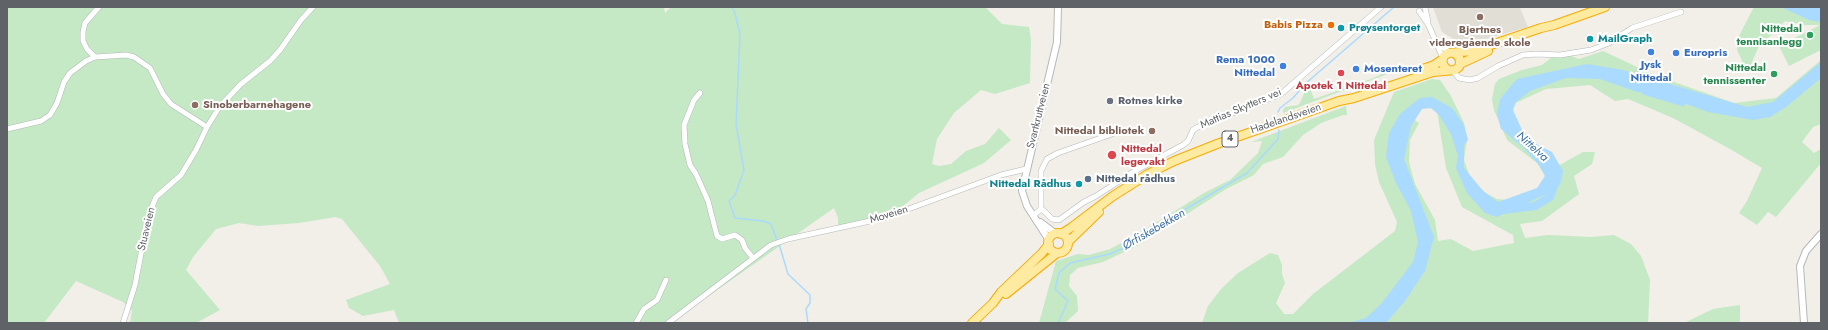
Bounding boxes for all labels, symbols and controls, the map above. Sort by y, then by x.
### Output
marker: Bjertnes videregående skole [1475,12,1485,22]
place label: Babis Pizza [1264,18,1323,32]
marker: Babis Pizza [1326,20,1336,30]
place label: Prøysentorget [1349,21,1420,35]
place label: Nittedal tennisanlegg [1737,22,1802,48]
marker: Prøysentorget [1336,23,1346,33]
place label: Bjertnes videregående skole [1429,23,1531,49]
marker: Nittedal tennisanlegg [1805,30,1815,40]
place label: MailGraph [1598,32,1652,46]
marker: MailGraph [1585,34,1595,44]
place label: Europris [1684,46,1727,60]
marker: Jysk Nittedal [1646,47,1656,57]
marker: Europris [1671,48,1681,58]
place label: Rema 1000 Nittedal [1216,53,1275,79]
place label: Jysk Nittedal [1631,58,1671,84]
marker: Rema 1000 Nittedal [1278,61,1288,71]
place label: Nittedal tennissenter [1704,61,1766,87]
place label: Mosenteret [1364,62,1422,76]
marker: Mosenteret [1351,64,1361,74]
marker: Apotek 1 Nittedal [1336,68,1346,78]
marker: Nittedal tennissenter [1769,69,1779,79]
place label: Apotek 1 Nittedal [1296,79,1386,93]
street label: Svartkruttveien [1025,82,1053,150]
street label: Mattias Skytters vei [1198,86,1284,132]
place label: Rotnes kirke [1118,94,1182,108]
marker: Rotnes kirke [1105,96,1115,106]
place label: Sinoberbarnehagene [203,98,311,112]
marker: Sinoberbarnehagene [190,100,200,110]
street label: Hadelandsveien [1249,101,1323,137]
place label: Nittedal bibliotek [1055,124,1144,138]
marker: Nittedal bibliotek [1147,126,1157,136]
water label: Nittelva [1513,129,1551,165]
road number: 4 [1222,131,1238,147]
place label: Nittedal legevakt [1121,142,1165,168]
marker: Nittedal legevakt [1106,149,1118,161]
place label: Nittedal rådhus [1096,172,1175,186]
marker: Nittedal rådhus [1083,174,1093,184]
place label: Nittedal Rådhus [989,177,1071,191]
marker: Nittedal Rådhus [1074,179,1084,189]
street label: Moveien [868,203,910,227]
street label: Stuaveien [136,206,158,252]
water label: Ørfiskebekken [1120,206,1188,254]

